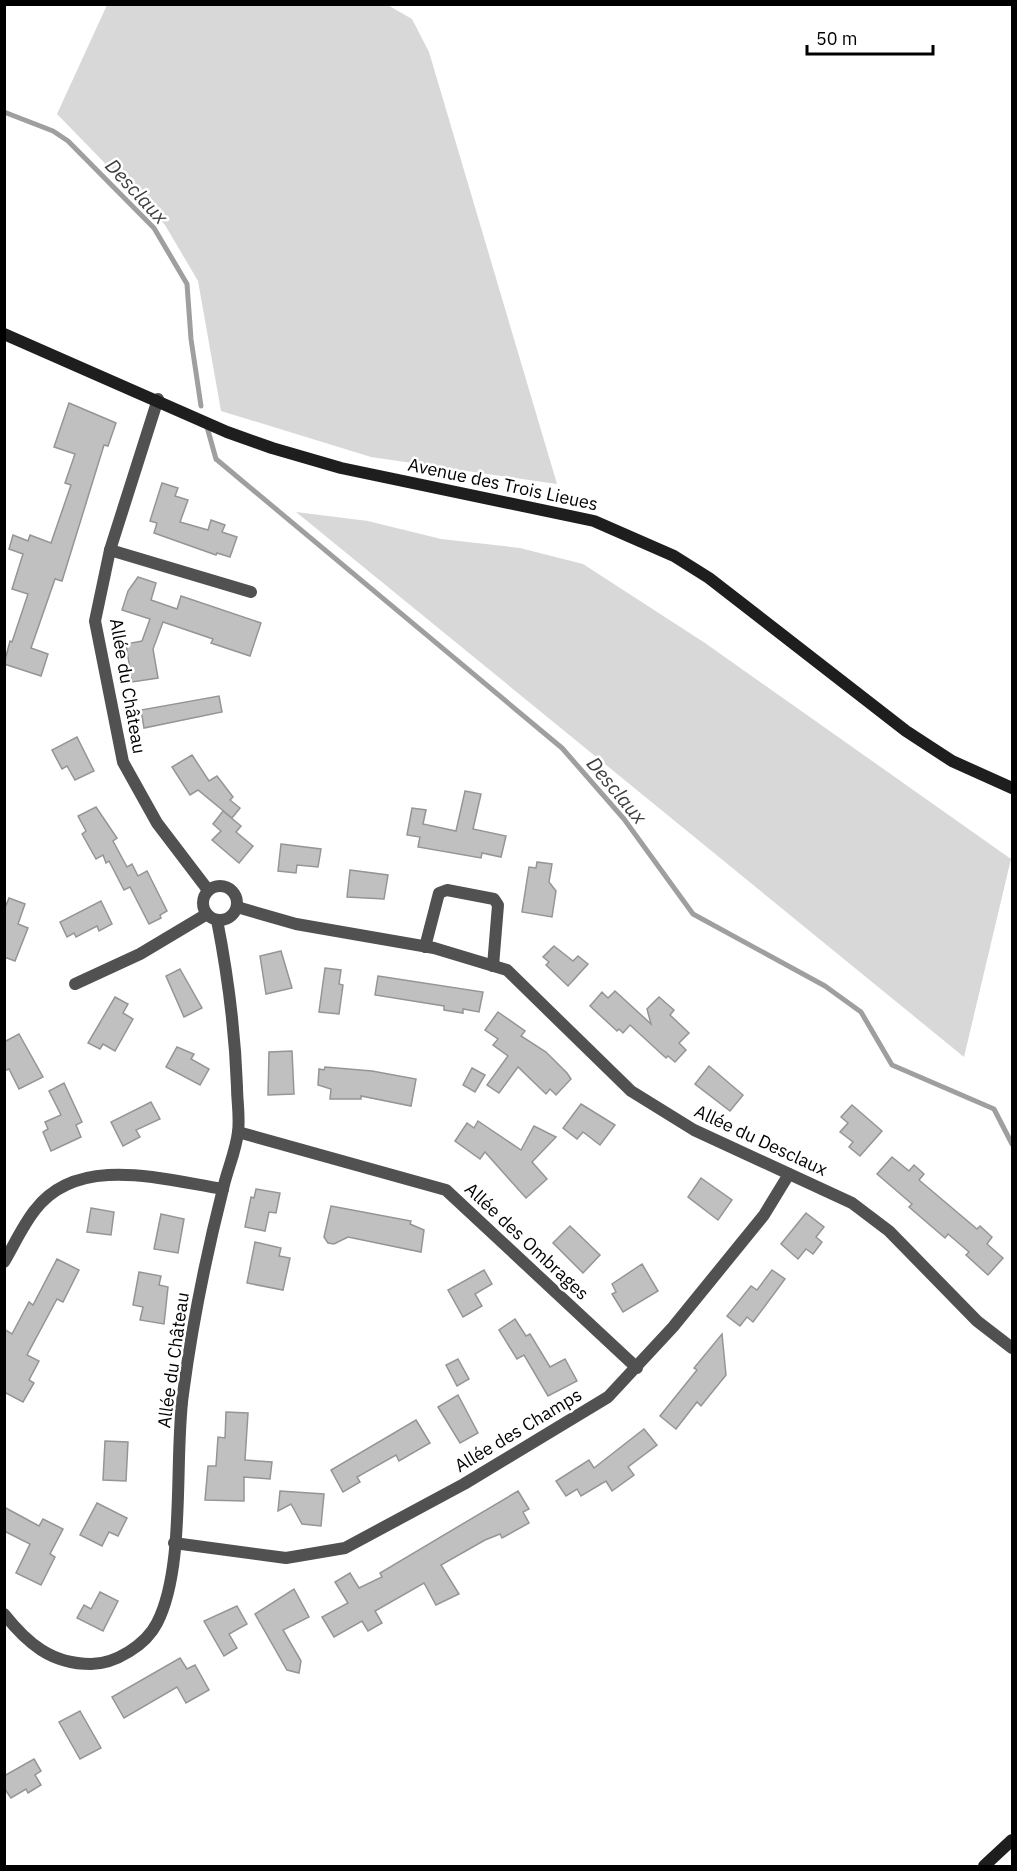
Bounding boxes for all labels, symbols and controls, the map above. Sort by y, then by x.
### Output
scale bar [807,18,933,56]
text: 50 m [816,27,858,50]
water label: Desclaux [100,152,175,230]
street label: Avenue des Trois Lieues [406,453,600,515]
street label: Allée du Château [105,616,151,756]
water label: Desclaux [581,750,654,830]
street label: Allée du Desclaux [691,1099,831,1181]
street label: Allée des Ombrages [460,1177,594,1305]
street label: Allée du Château [152,1290,194,1430]
street label: Allée des Champs [450,1383,586,1477]

